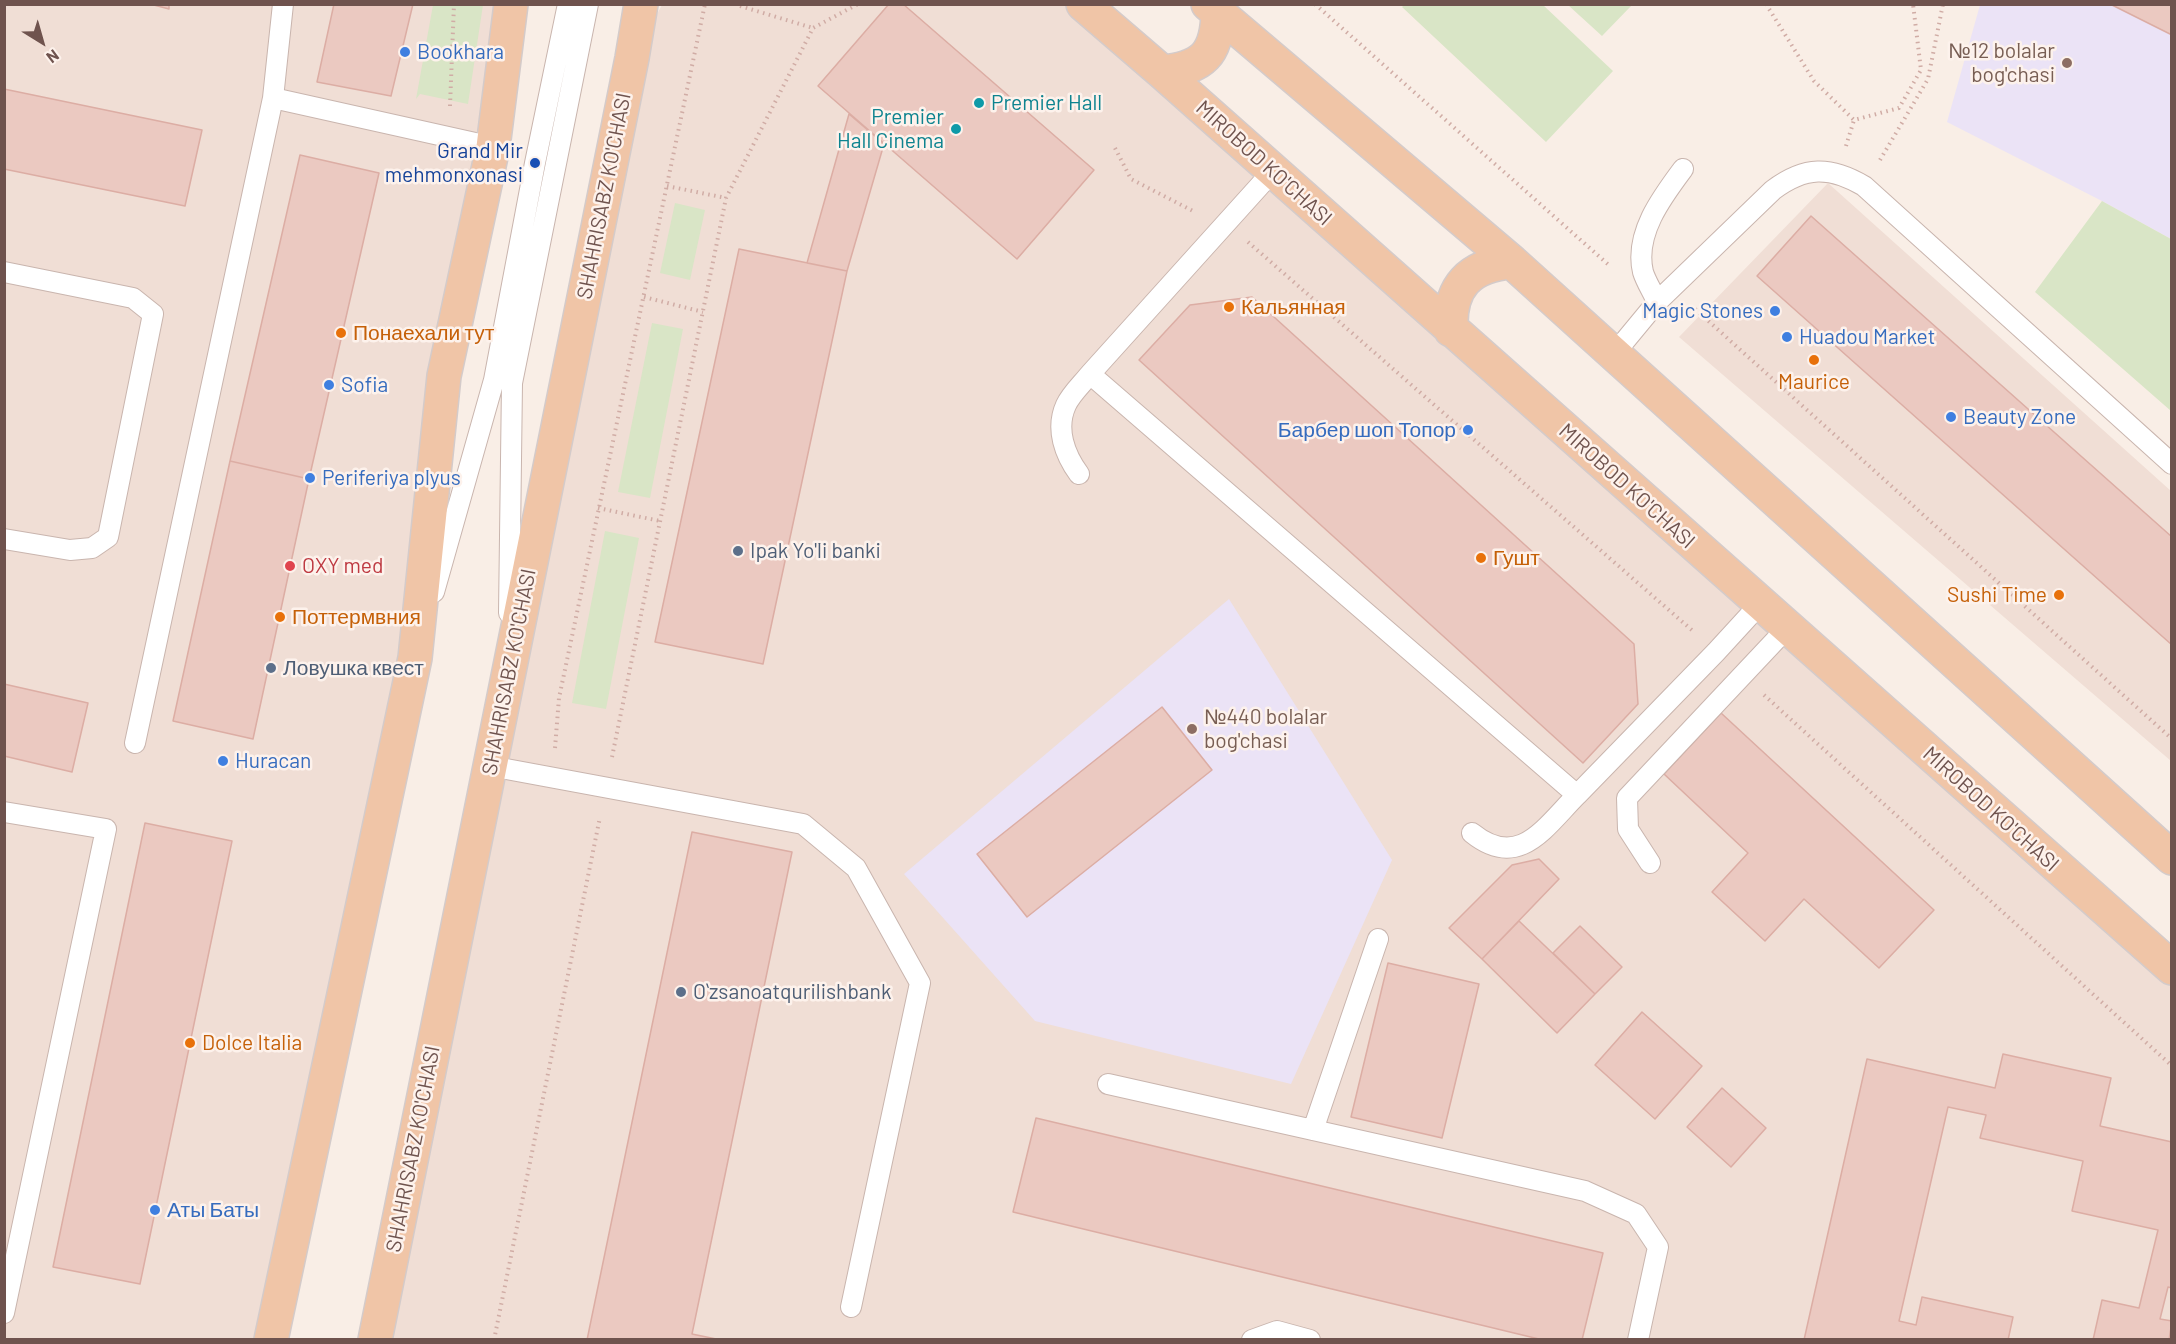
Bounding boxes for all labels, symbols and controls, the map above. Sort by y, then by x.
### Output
north arrow [12,12,72,72]
place label: №12 bolalar bog'chasi [1948,38,2055,88]
place label: Bookhara [417,39,504,65]
marker: Bookhara [398,45,412,59]
text: N [43,46,63,68]
marker: №12 bolalar bog'chasi [2060,56,2074,70]
place label: Premier Hall [991,90,1102,116]
street label: SHAHRISABZ KO'CHASI [572,91,636,301]
street label: MIROBOD KO'CHASI [1191,95,1337,231]
marker: Premier Hall [972,96,986,110]
place label: Premier Hall Cinema [837,104,944,154]
marker: Premier Hall Cinema [949,122,963,136]
place label: Grand Mir mehmonxonasi [385,138,523,188]
marker: Grand Mir mehmonxonasi [528,156,542,170]
place label: Кальянная [1241,294,1346,320]
place label: Magic Stones [1642,298,1763,324]
marker: Кальянная [1222,300,1236,314]
marker: Magic Stones [1768,304,1782,318]
place label: Понаехали тут [353,320,494,346]
place label: Huadou Market [1799,324,1935,350]
marker: Понаехали тут [334,326,348,340]
marker: Huadou Market [1780,330,1794,344]
marker: Maurice [1807,353,1821,367]
place label: Maurice [1778,369,1850,395]
place label: Sofia [341,372,388,398]
marker: Sofia [322,378,336,392]
place label: Beauty Zone [1963,404,2076,430]
marker: Beauty Zone [1944,410,1958,424]
place label: Барбер шоп Топор [1278,417,1456,443]
street label: MIROBOD KO'CHASI [1554,418,1700,554]
marker: Барбер шоп Топор [1461,423,1475,437]
place label: Periferiya plyus [322,465,461,491]
marker: Periferiya plyus [303,471,317,485]
place label: Ipak Yo'li banki [750,538,881,564]
marker: Ipak Yo'li banki [731,544,745,558]
place label: Гушт [1493,545,1540,571]
marker: Гушт [1474,551,1488,565]
place label: OXY med [302,553,383,579]
marker: OXY med [283,559,297,573]
street label: SHAHRISABZ KO'CHASI [477,567,541,777]
place label: Sushi Time [1947,582,2047,608]
marker: Sushi Time [2052,588,2066,602]
place label: Поттермвния [292,604,421,630]
marker: Поттермвния [273,610,287,624]
place label: Ловушка квест [283,655,424,681]
marker: Ловушка квест [264,661,278,675]
place label: №440 bolalar bog'chasi [1204,704,1327,754]
marker: №440 bolalar bog'chasi [1185,722,1199,736]
street label: MIROBOD KO'CHASI [1918,741,2064,877]
place label: Huracan [235,748,311,774]
marker: Huracan [216,754,230,768]
place label: Oʻzsanoatqurilishbank [693,979,891,1005]
marker: Oʻzsanoatqurilishbank [674,985,688,999]
place label: Dolce Italia [202,1030,302,1056]
marker: Dolce Italia [183,1036,197,1050]
street label: SHAHRISABZ KO'CHASI [381,1044,445,1254]
place label: Аты Баты [167,1197,259,1223]
marker: Аты Баты [148,1203,162,1217]

